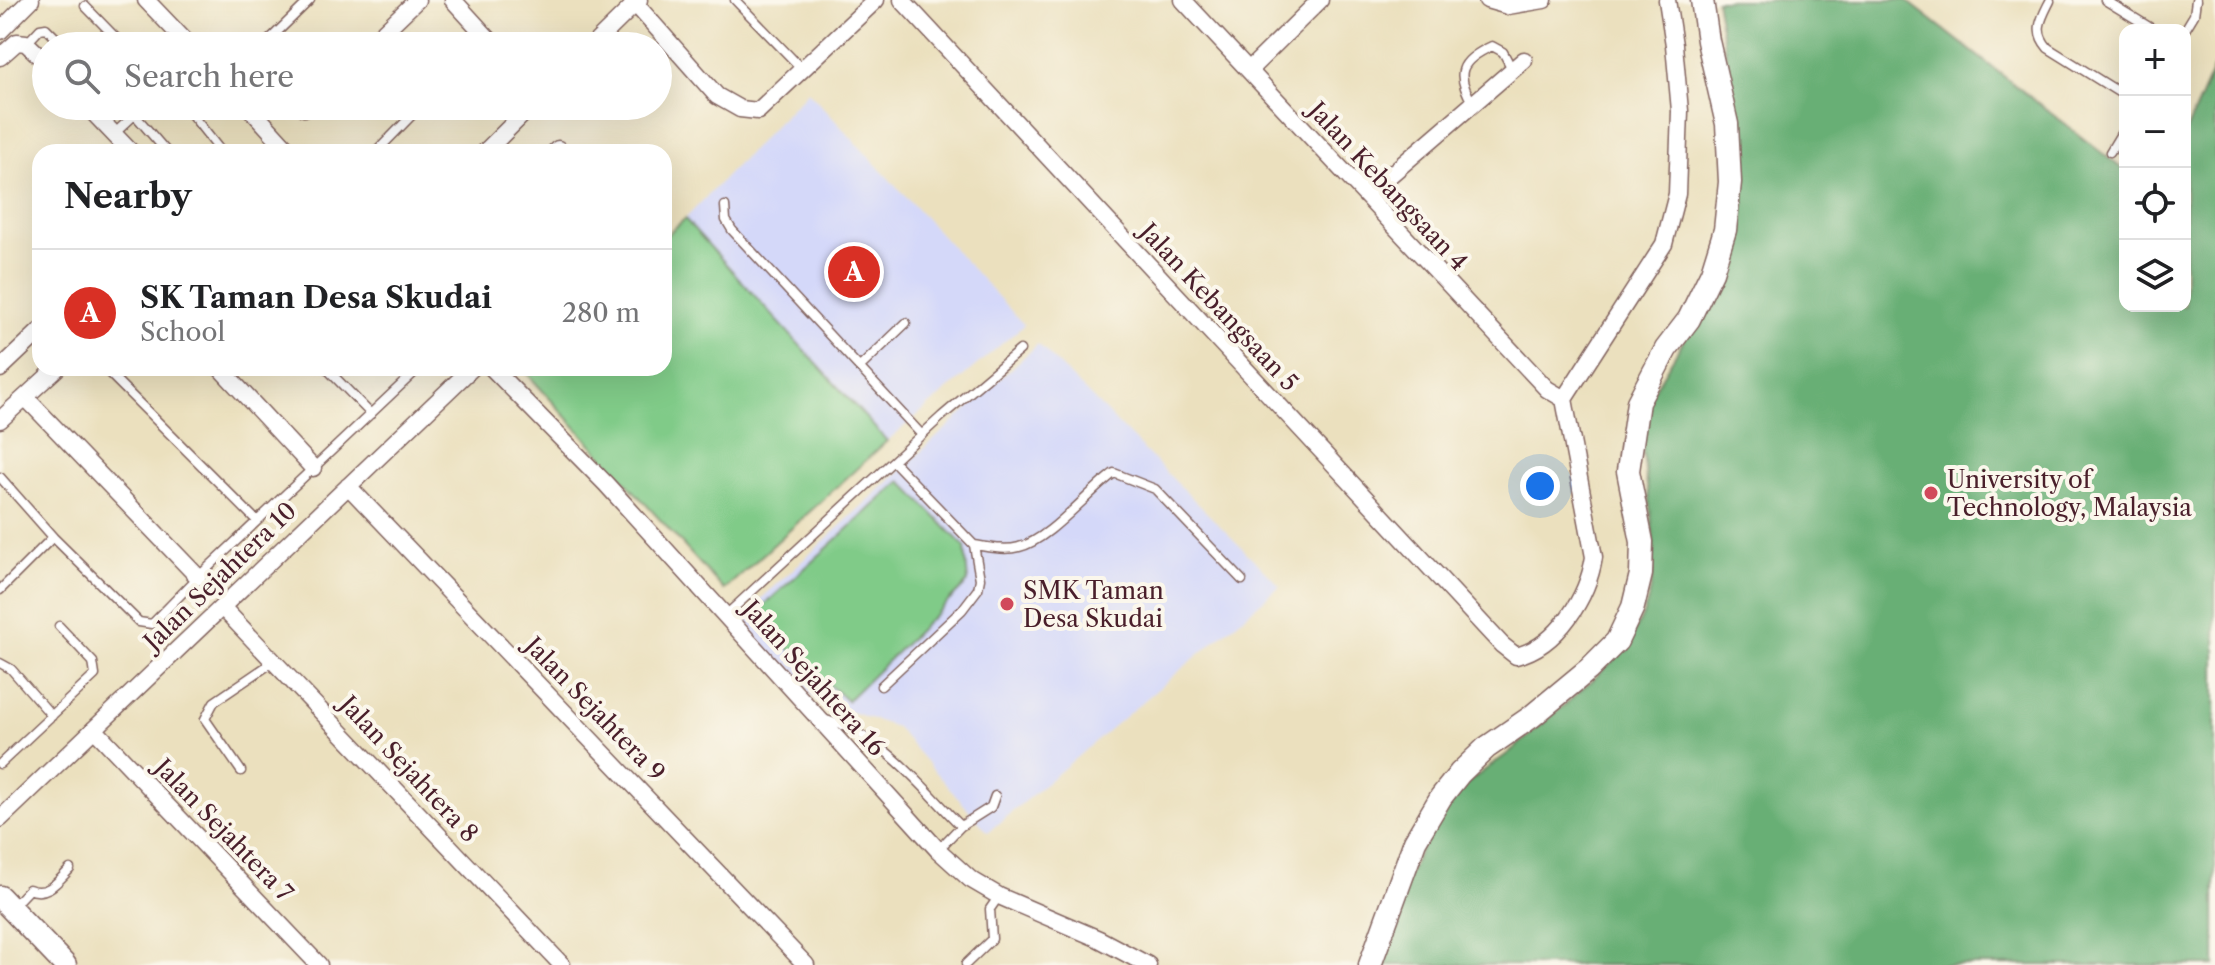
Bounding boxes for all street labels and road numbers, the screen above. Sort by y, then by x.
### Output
street label: Jalan Kebangsaan 4 [1300,93,1473,276]
street label: Jalan Kebangsaan 5 [1131,214,1304,397]
street label: Jalan Sejahtera 10 [135,496,302,659]
street label: Jalan Sejahtera 16 [734,591,891,762]
street label: Jalan Sejahtera 9 [516,628,671,787]
street label: Jalan Sejahtera 8 [331,687,484,848]
street label: Jalan Sejahtera 7 [146,750,299,907]

